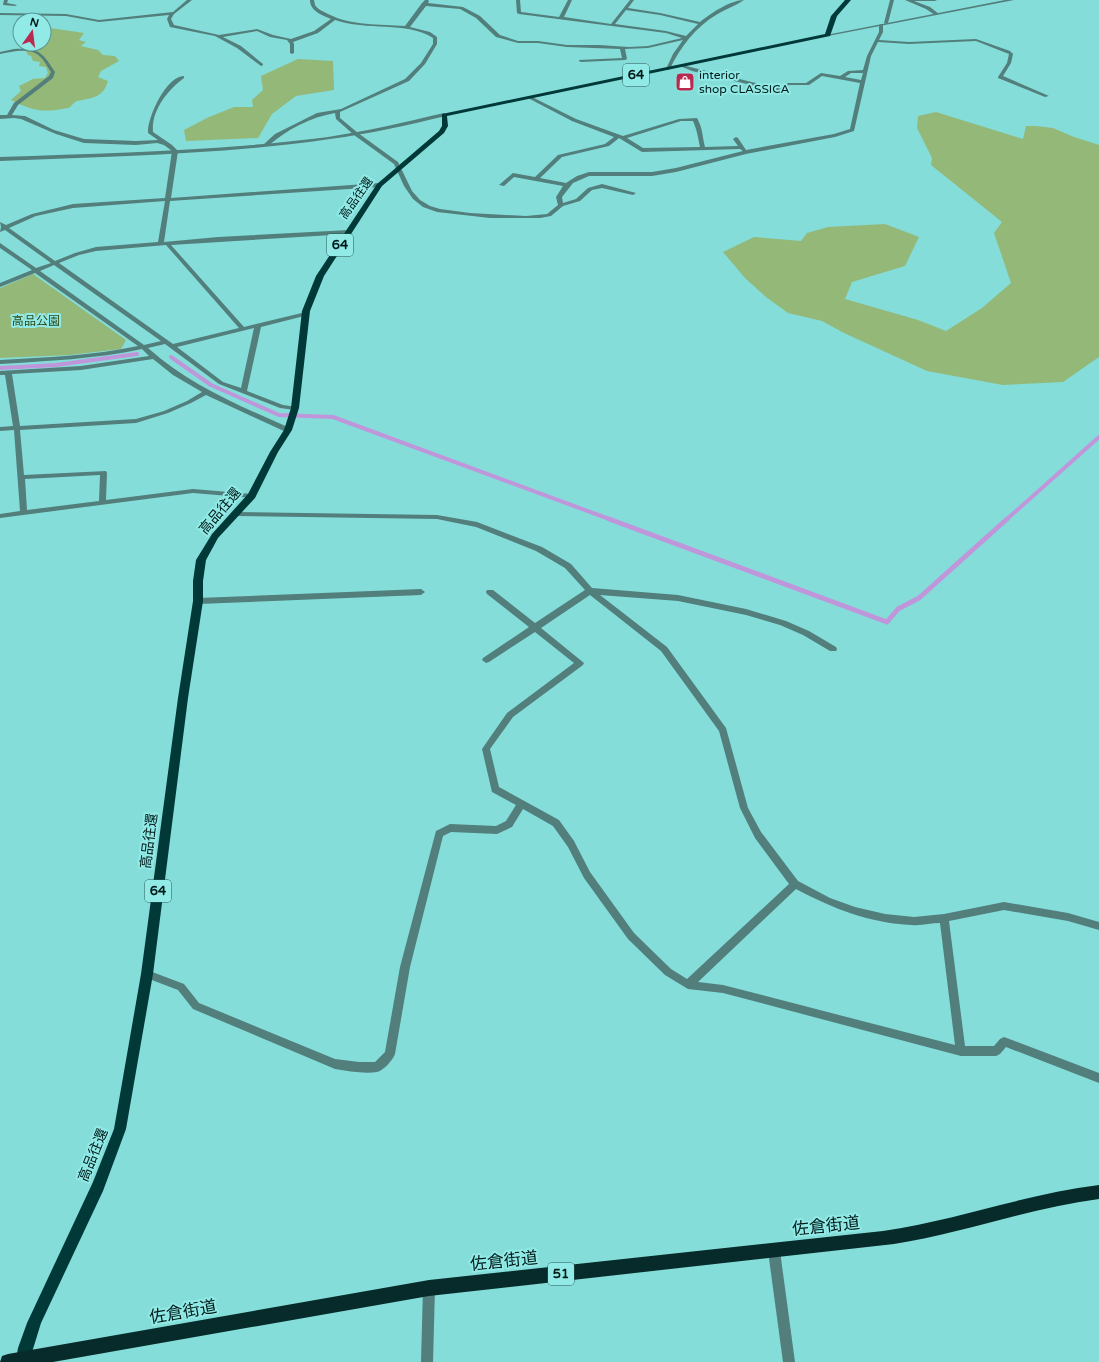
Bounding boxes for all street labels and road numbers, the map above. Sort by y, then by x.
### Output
road number: 64 [623,64,649,86]
street label: 高品往還 [336,174,376,222]
road number: 64 [327,234,353,256]
street label: 高品往還 [195,484,245,538]
street label: 高品往還 [137,812,161,870]
road number: 64 [145,880,171,902]
street label: 高品往還 [75,1126,111,1184]
street label: 佐倉街道 [791,1212,861,1240]
street label: 佐倉街道 [469,1247,539,1275]
road number: 51 [548,1263,574,1285]
street label: 佐倉街道 [148,1296,218,1328]

